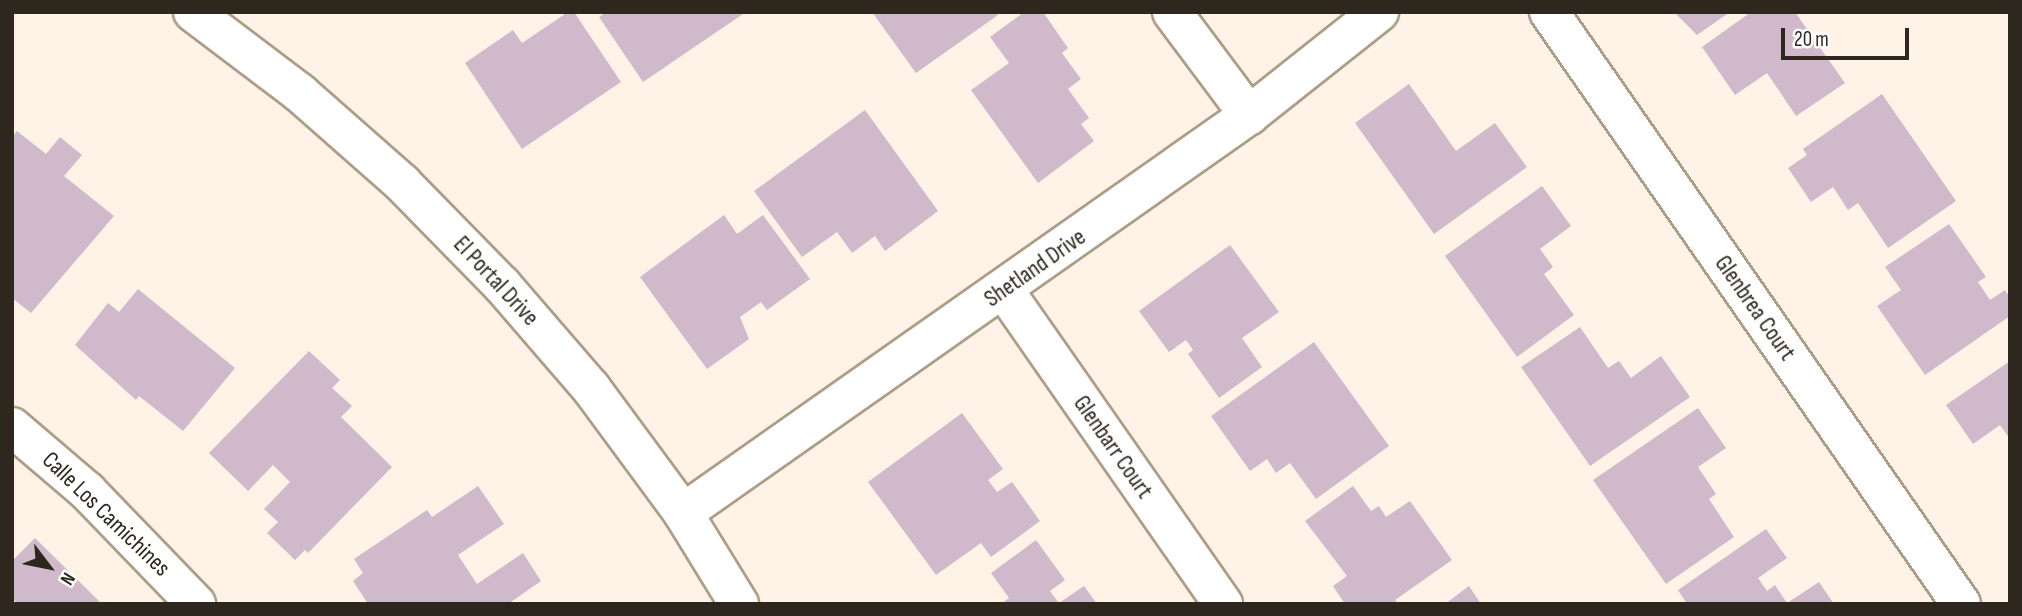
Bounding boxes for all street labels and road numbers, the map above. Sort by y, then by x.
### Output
street label: Shetland Drive [979,223,1091,313]
street label: El Portal Drive [447,230,545,332]
street label: Glenbrea Court [1708,250,1802,366]
street label: Glenbarr Court [1067,390,1159,504]
street label: Calle Los Camichines [36,446,176,582]

